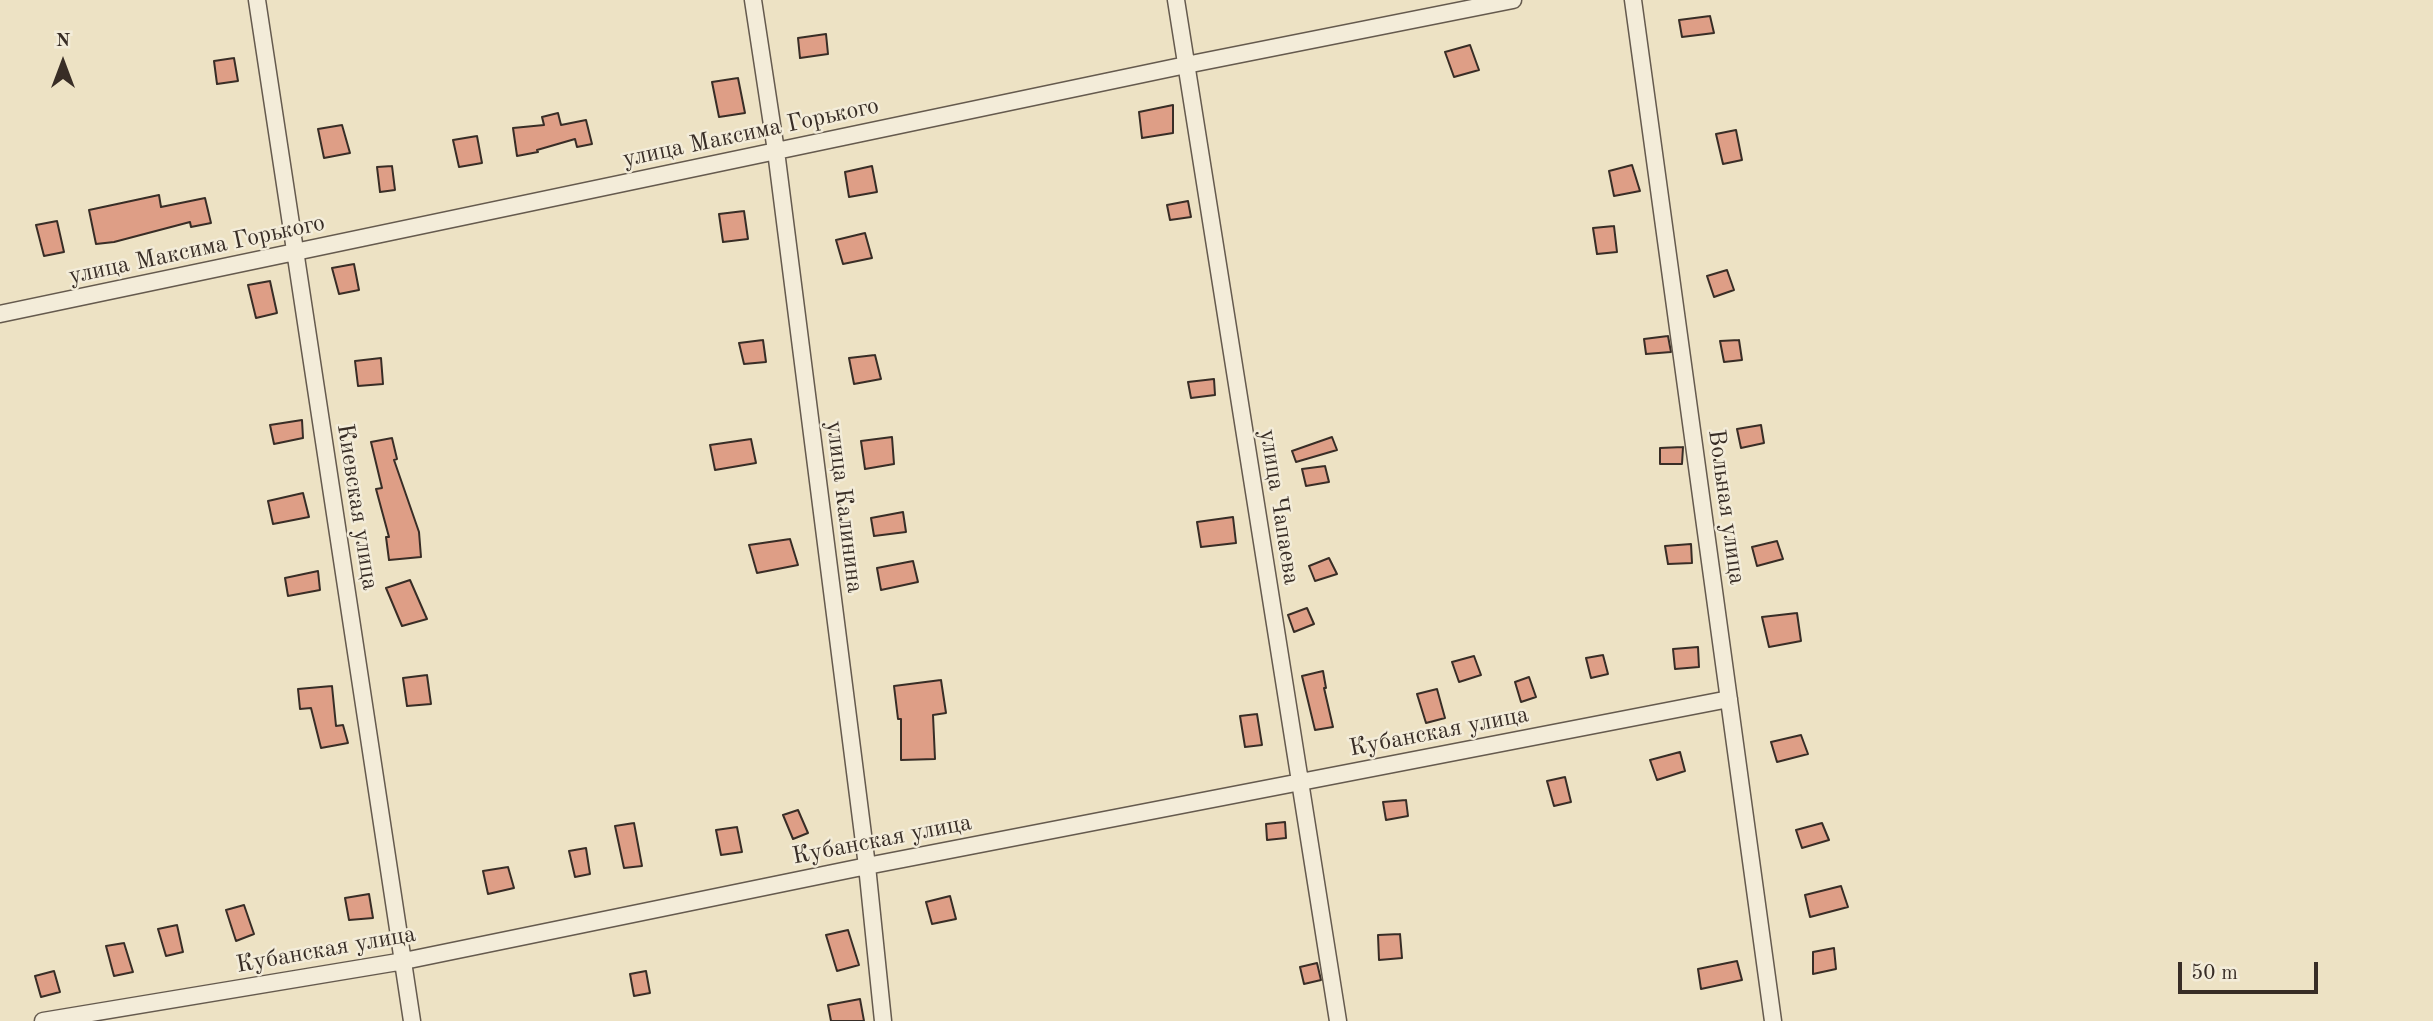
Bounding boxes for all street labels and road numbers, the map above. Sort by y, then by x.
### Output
street label: улица Максима Горького [620,92,882,174]
street label: улица Максима Горького [66,209,328,291]
street label: улица Калинина [819,419,869,595]
street label: Киевская улица [330,422,384,592]
street label: улица Чапаева [1253,427,1305,587]
street label: Вольная улица [1701,428,1751,586]
street label: Кубанская улица [1347,700,1531,764]
street label: Кубанская улица [790,808,974,872]
street label: Кубанская улица [234,920,418,980]

